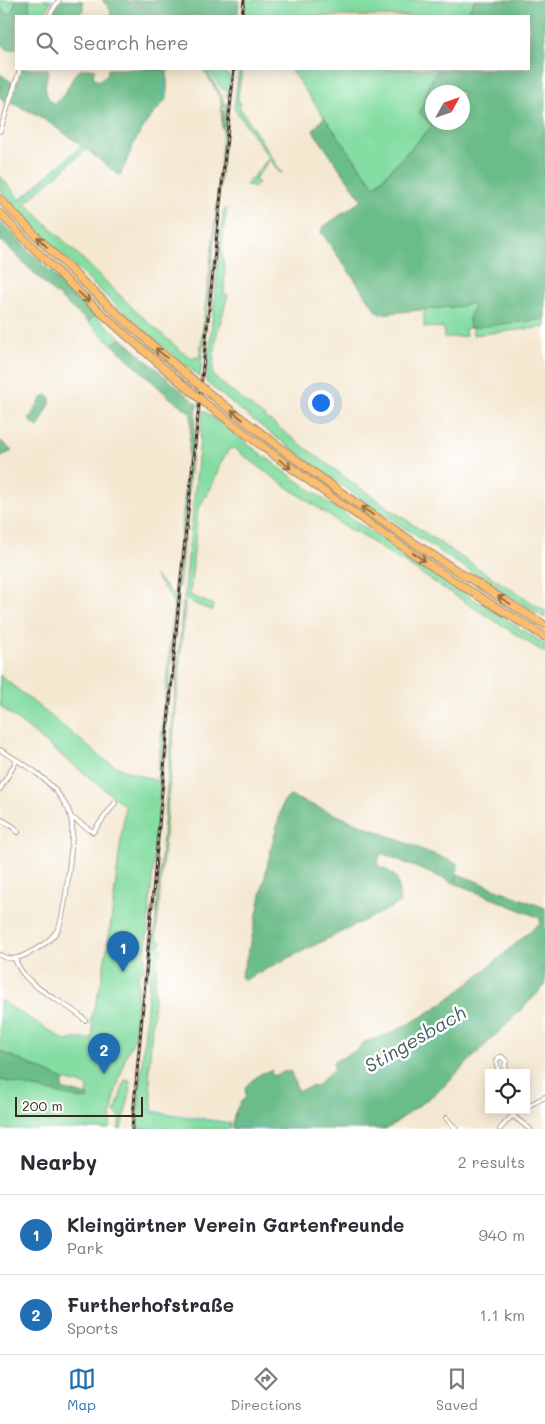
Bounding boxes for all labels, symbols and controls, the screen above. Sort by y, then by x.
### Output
search box [15,15,530,70]
icon: search [33,29,61,57]
text: Search here [73,30,189,55]
north arrow [425,85,470,130]
one-way arrow [36,236,48,248]
one-way arrow [77,292,90,303]
one-way arrow [154,348,167,359]
your location [308,390,334,416]
one-way arrow [230,409,243,420]
one-way arrow [278,459,292,469]
one-way arrow [361,506,375,516]
one-way arrow [411,552,425,562]
one-way arrow [497,594,511,604]
pin: 1 [107,931,139,972]
water label: Stingesbach [359,999,470,1078]
pin: 2 [88,1033,120,1074]
map controls [485,1069,530,1114]
button: locate [485,1069,530,1114]
scale bar [15,1094,142,1117]
text: 200 m [22,1096,63,1115]
text: Nearby [20,1148,97,1175]
text: 2 results [458,1151,525,1172]
text: Kleingärtner Verein Gartenfreunde [67,1212,404,1237]
text: 1 [32,1224,40,1245]
text: 940 m [478,1224,525,1245]
text: Park [67,1237,103,1258]
text: Furtherhofstraße [67,1292,234,1317]
text: 2 [32,1304,40,1325]
text: 1.1 km [480,1304,525,1325]
text: Sports [67,1317,118,1338]
tab: Map [67,1365,96,1414]
tab: Directions [230,1365,302,1414]
tab: Saved [436,1365,478,1414]

